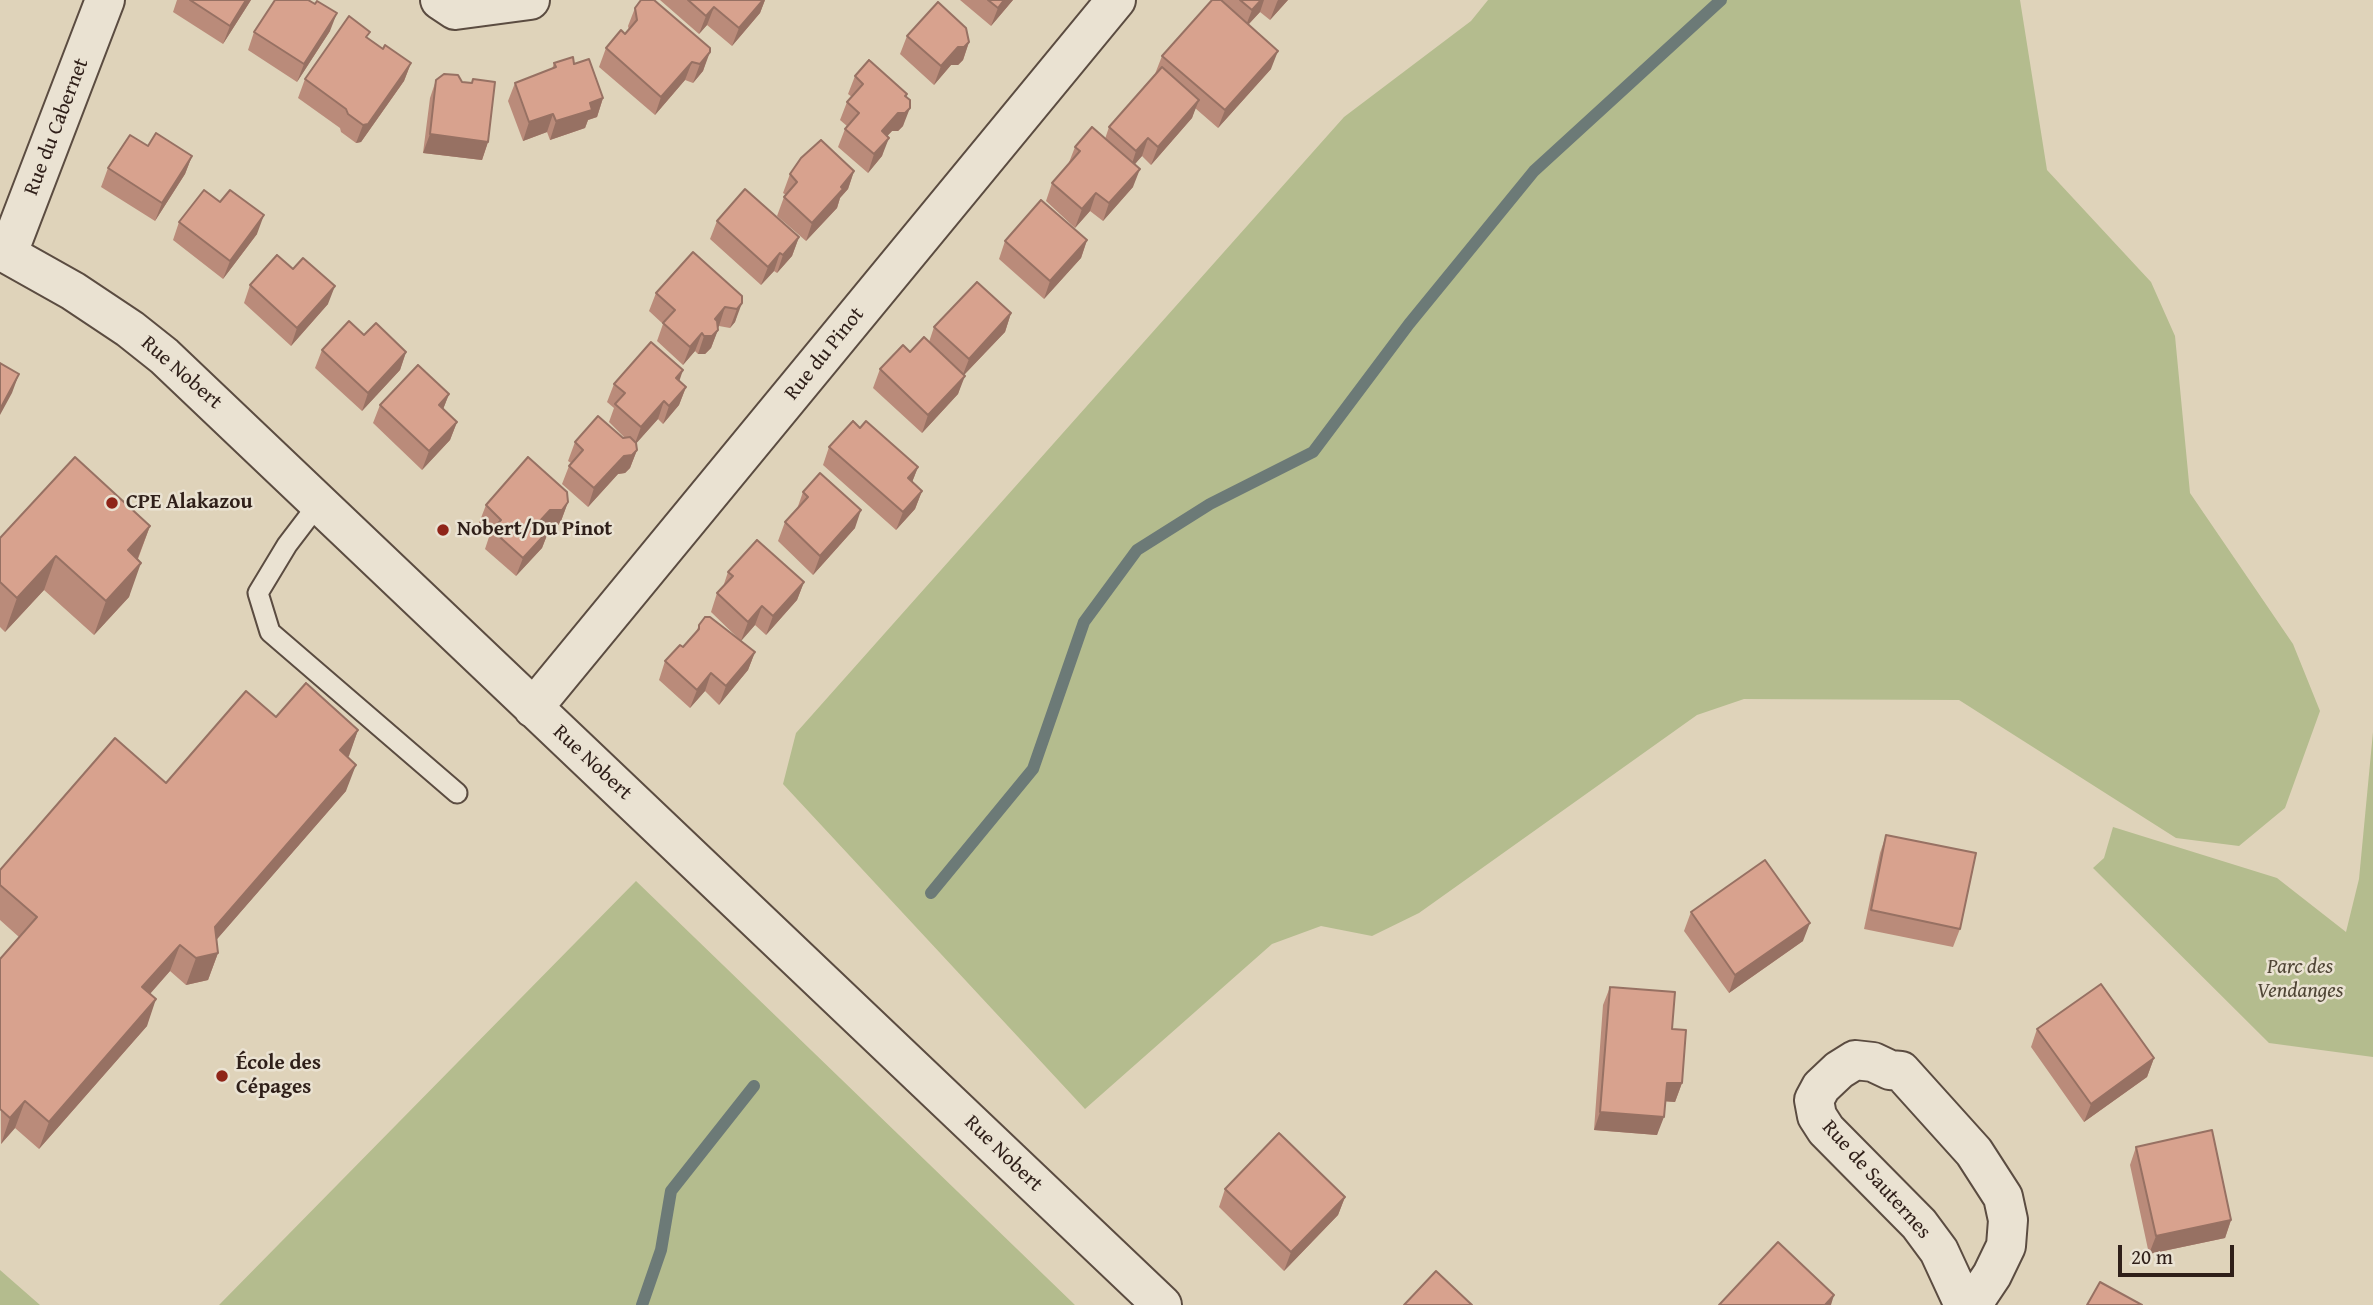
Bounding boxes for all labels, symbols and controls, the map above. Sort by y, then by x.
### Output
street label: Rue du Cabernet [19,55,95,199]
street label: Rue du Pinot [780,302,870,406]
street label: Rue Nobert [135,331,227,415]
place label: CPE Alakazou [126,490,253,516]
marker: CPE Alakazou [104,495,120,511]
place label: Nobert/Du Pinot [457,517,612,543]
marker: Nobert/Du Pinot [435,522,451,538]
street label: Rue Nobert [547,720,637,806]
park label: Parc des Vendanges [2257,955,2343,1005]
place label: École des Cépages [236,1051,321,1101]
marker: École des Cépages [214,1068,230,1084]
street label: Rue Nobert [959,1110,1047,1198]
street label: Rue de Sauternes [1816,1115,1936,1245]
scale bar [2121,1232,2236,1276]
text: 20 m [2131,1241,2173,1272]

